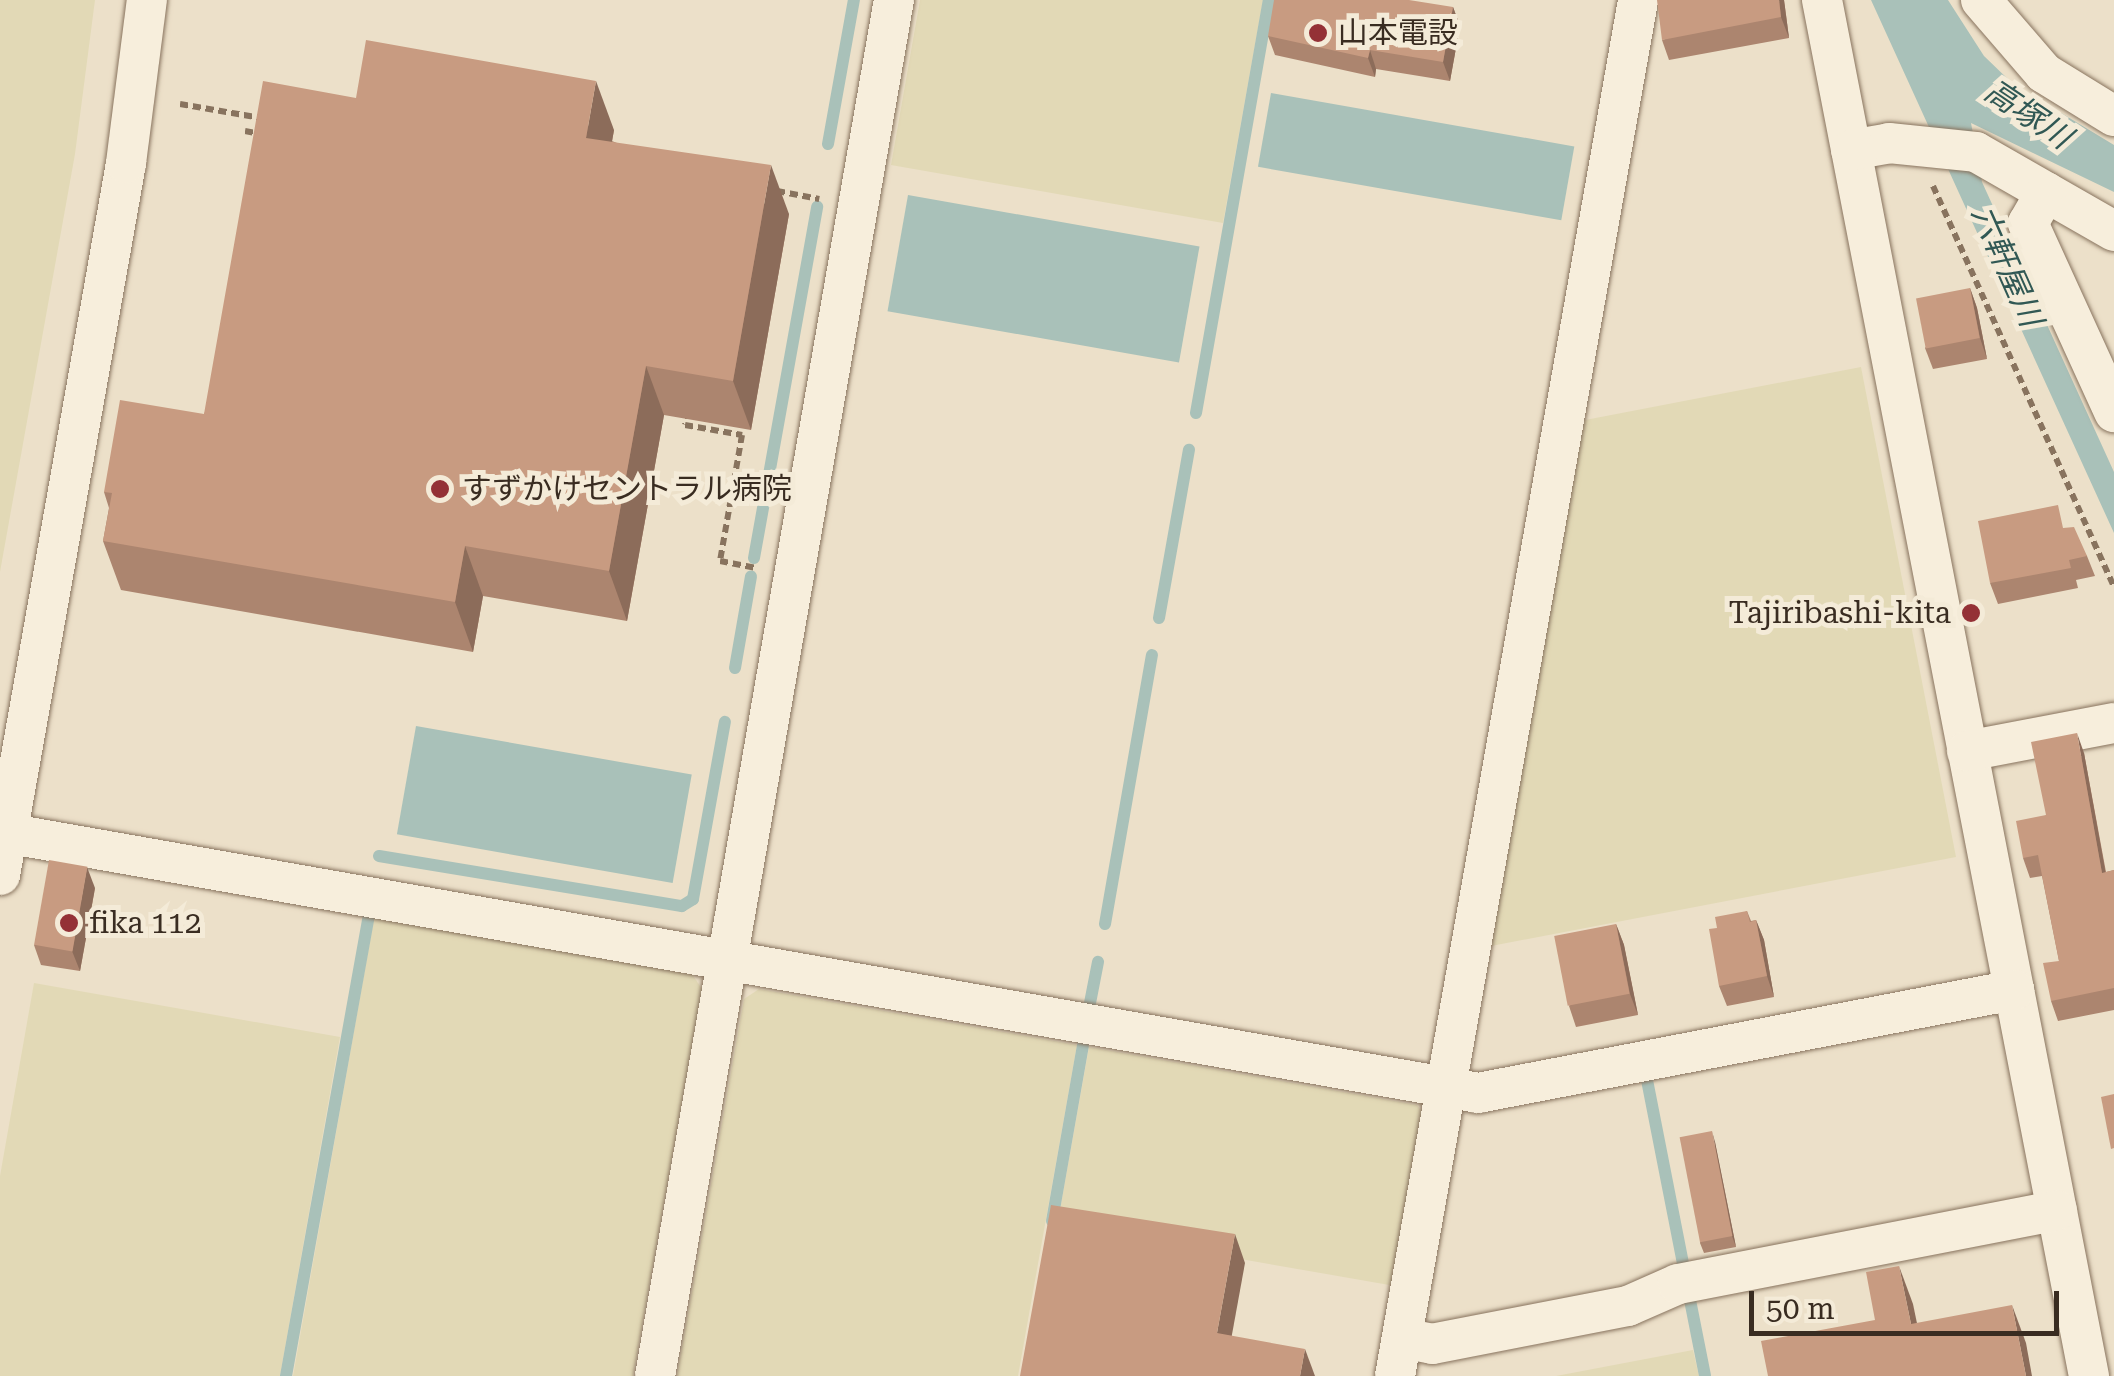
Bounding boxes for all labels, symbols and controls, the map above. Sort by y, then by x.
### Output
place label: 山本電設 [1338,15,1458,51]
marker: 山本電設 [1307,22,1329,44]
water label: 高塚川 [1977,71,2079,157]
water label: 六軒屋川 [1963,200,2051,332]
place label: すずかけセントラル病院 [462,471,792,507]
marker: すずかけセントラル病院 [427,476,453,502]
place label: Tajiribashi-kita [1729,595,1951,631]
marker: Tajiribashi-kita [1960,602,1982,624]
place label: fika 112 [89,905,201,941]
marker: fika 112 [58,912,80,934]
scale bar [1754,1271,2064,1333]
text: 50 m [1766,1291,1835,1326]

